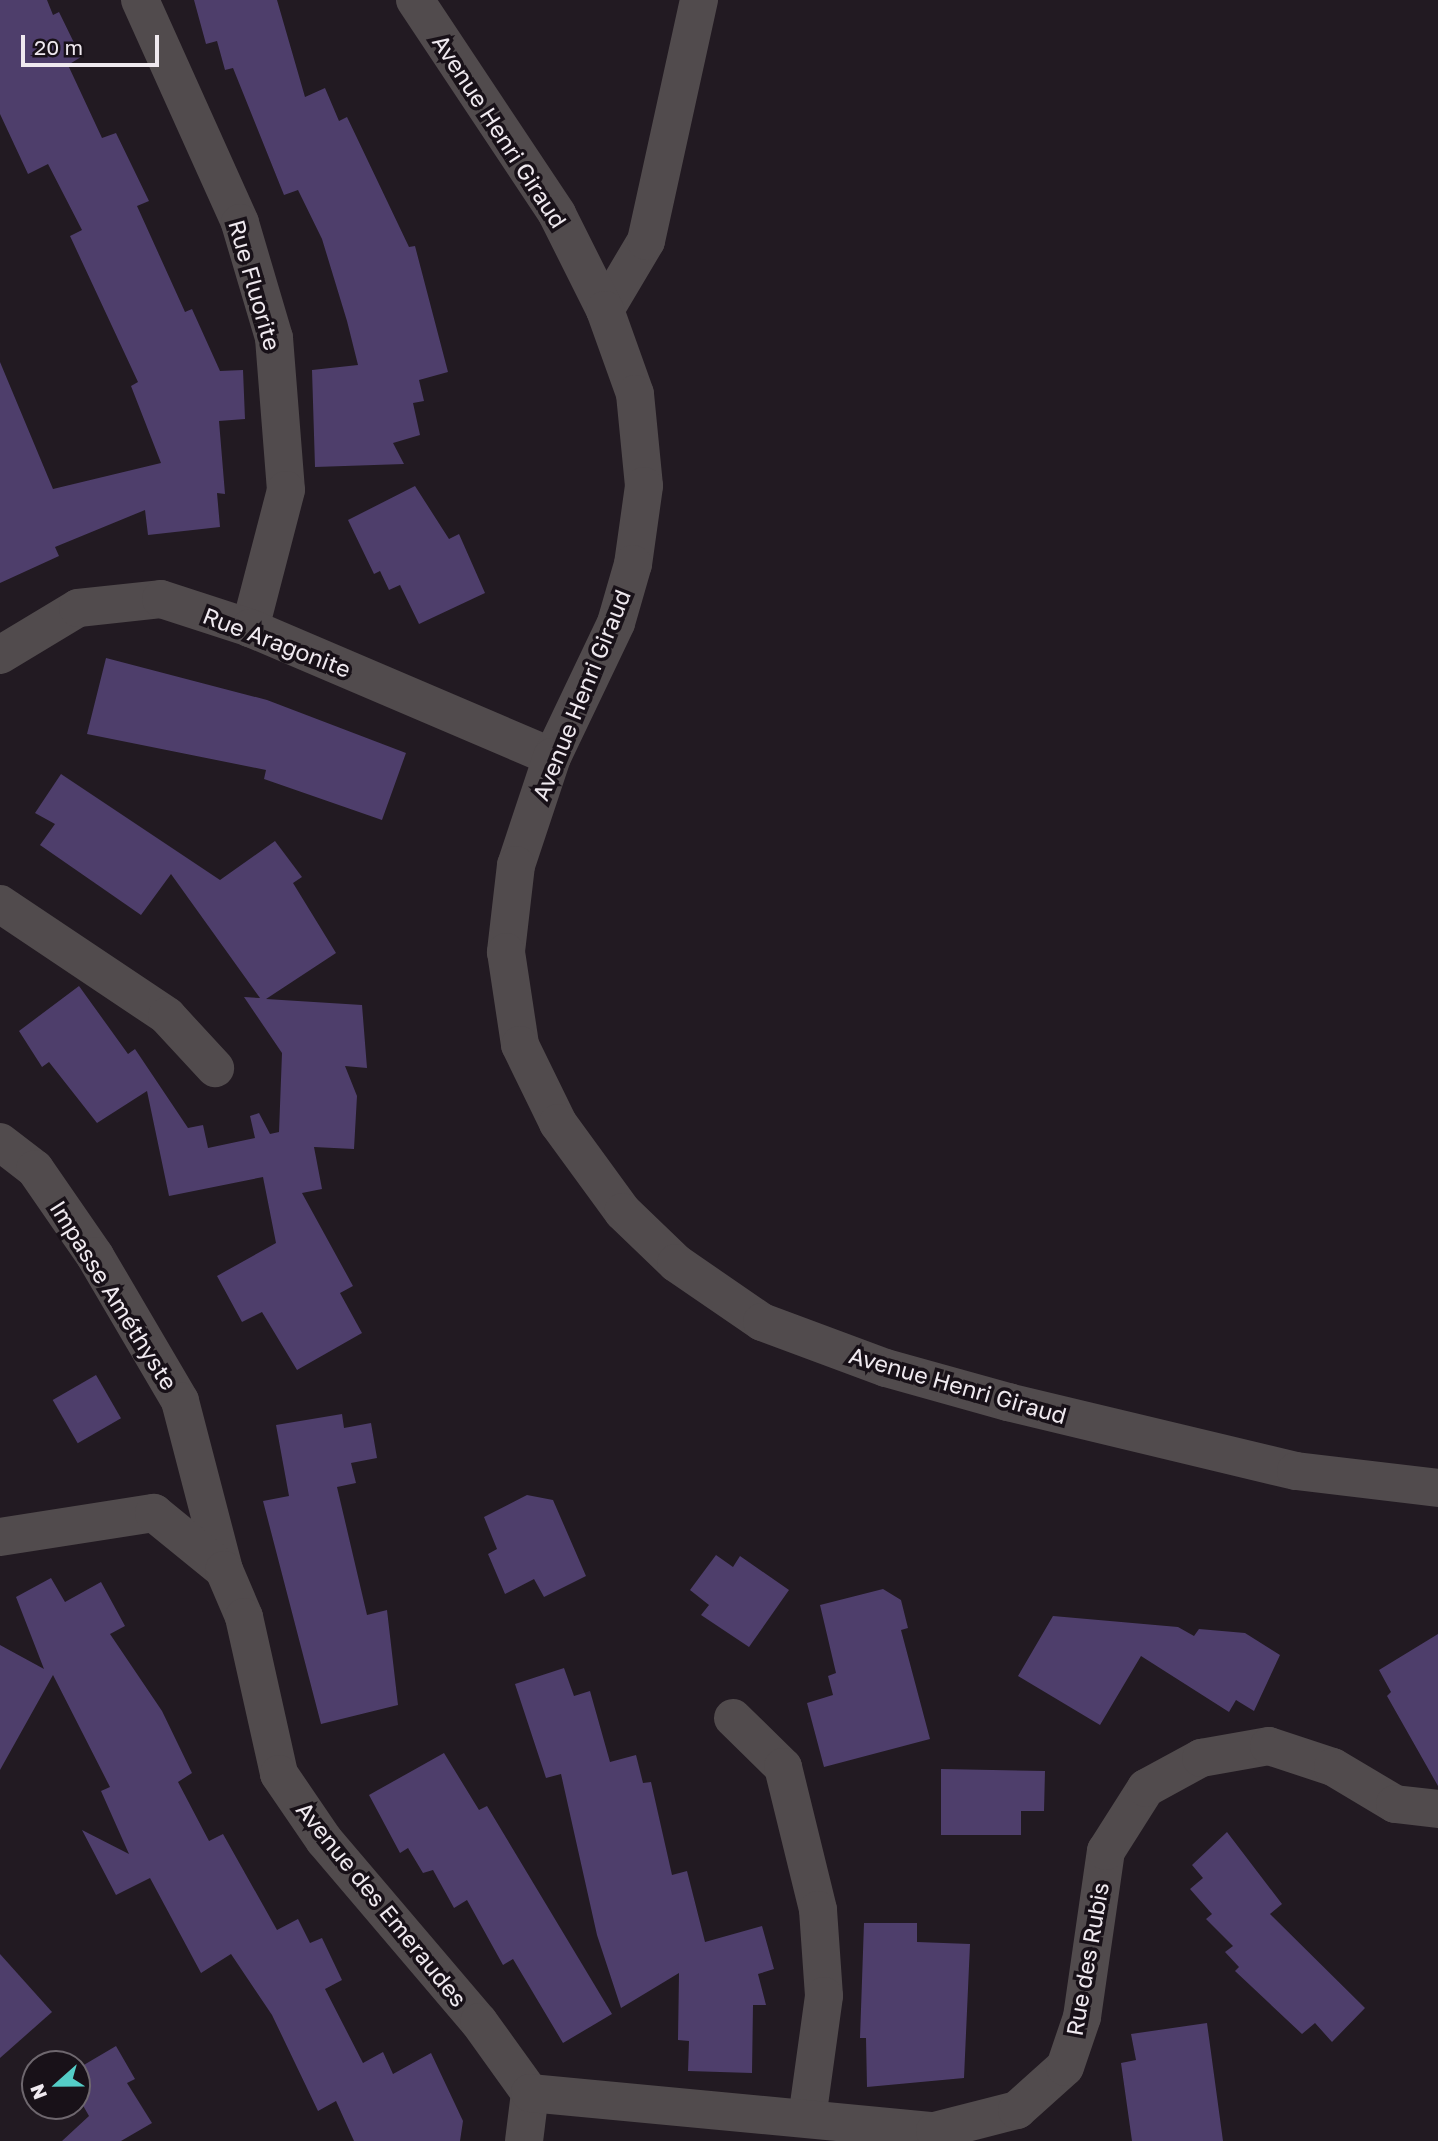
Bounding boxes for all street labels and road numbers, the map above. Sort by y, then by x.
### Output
street label: Avenue Henri Giraud [427,29,573,233]
street label: Rue Fluorite [223,216,287,354]
street label: Avenue Henri Giraud [526,586,636,804]
street label: Rue Aragonite [199,601,355,683]
street label: Impasse Améthyste [45,1195,183,1395]
street label: Avenue Henri Giraud [846,1341,1070,1429]
street label: Avenue des Emeraudes [291,1796,473,2012]
street label: Rue des Rubis [1060,1880,1114,2038]

